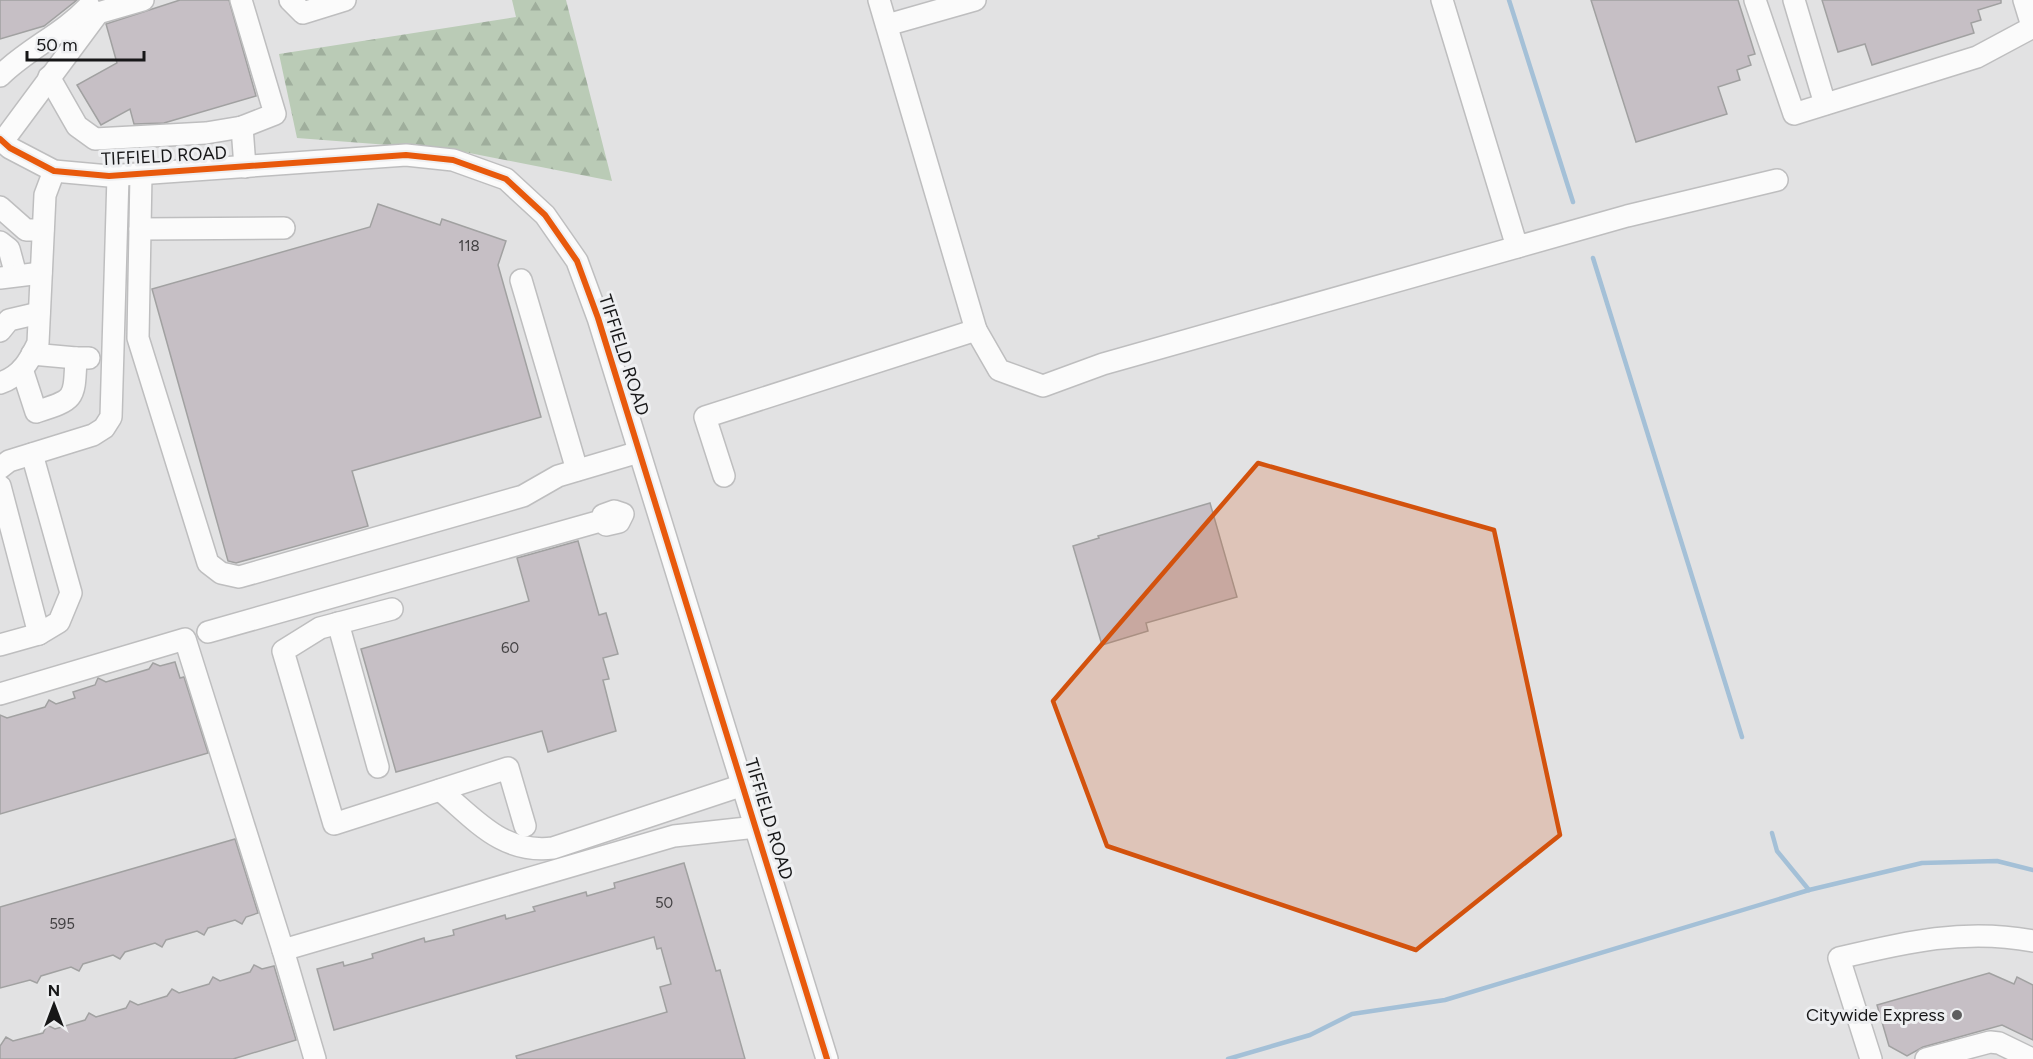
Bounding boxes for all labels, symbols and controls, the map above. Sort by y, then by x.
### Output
scale bar [27,24,144,62]
text: 50 m [36,34,78,56]
street label: TIFFIELD ROAD [101,142,227,170]
house number: 118 [458,237,480,255]
street label: TIFFIELD ROAD [594,292,654,418]
house number: 60 [501,639,519,657]
street label: TIFFIELD ROAD [740,756,798,882]
house number: 50 [655,894,673,912]
house number: 595 [49,915,75,933]
north arrow [24,975,84,1035]
text: N [48,981,60,1000]
place label: Citywide Express [1806,1004,1945,1026]
marker: Citywide Express [1950,1008,1964,1022]

